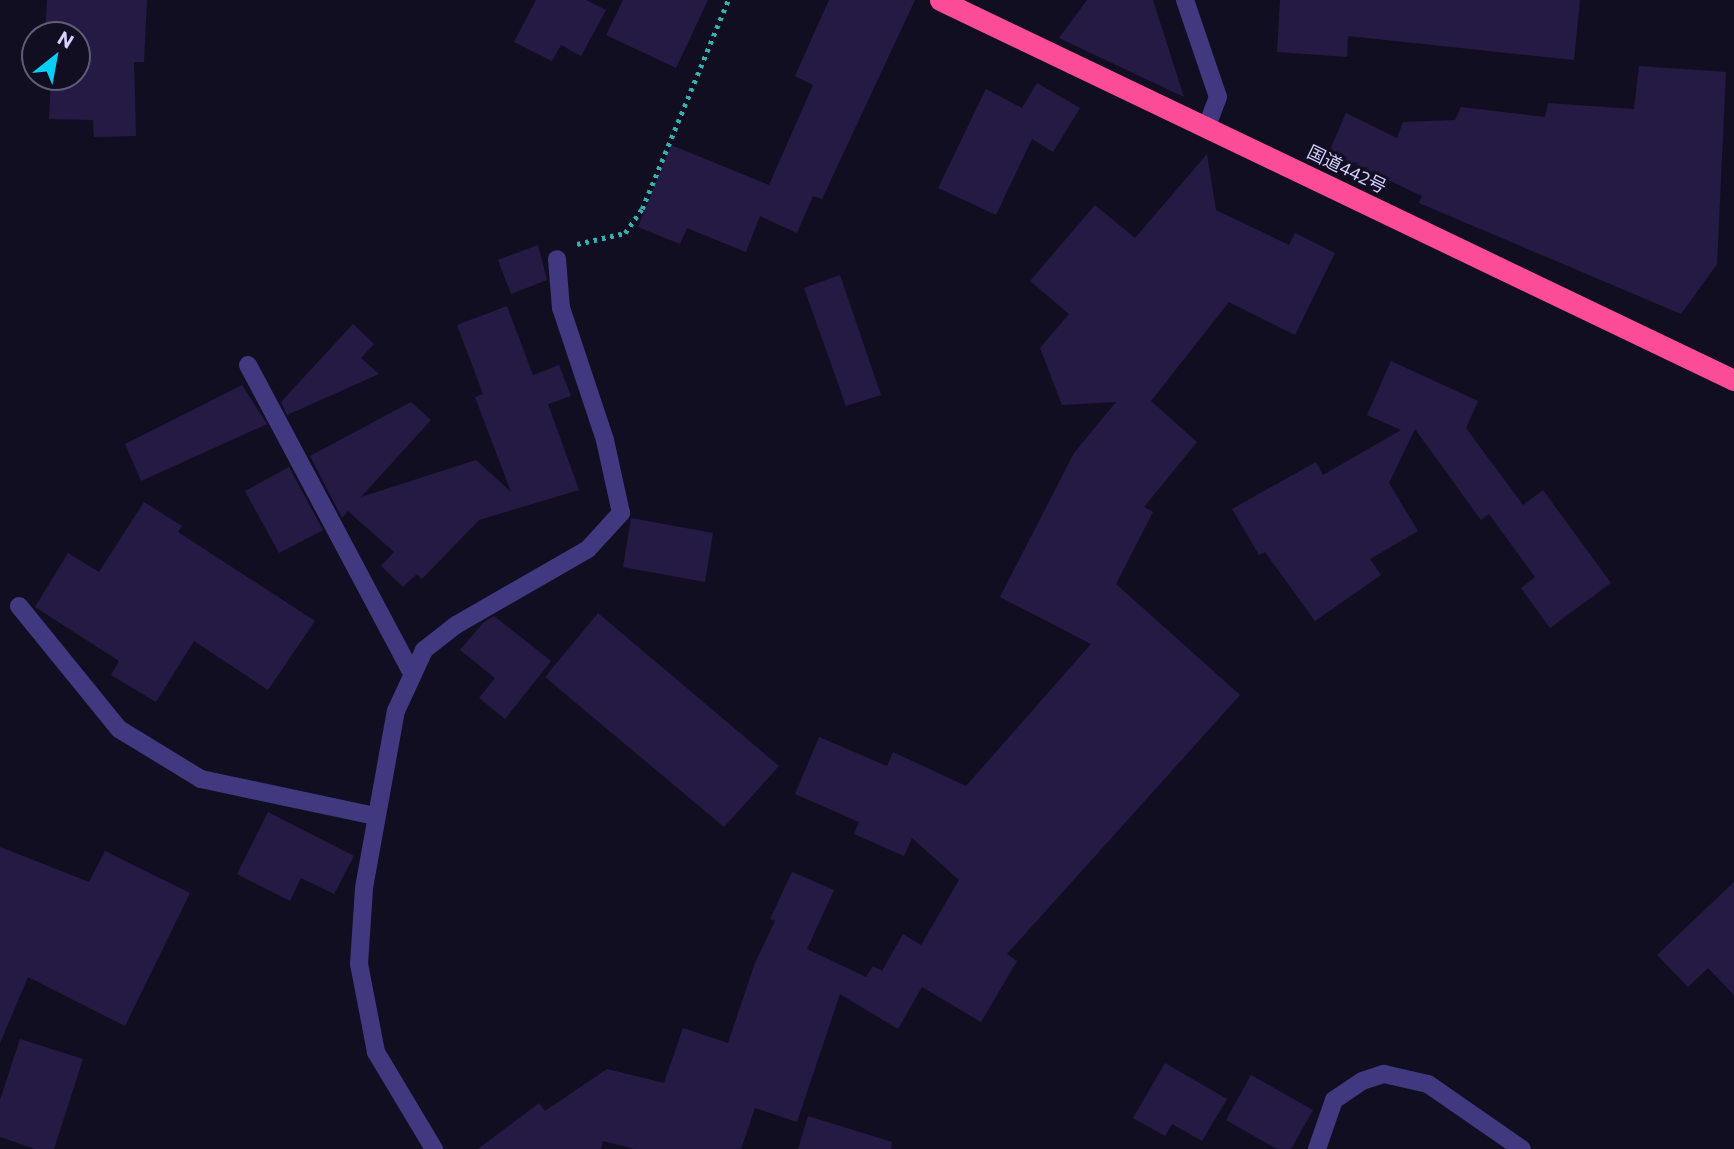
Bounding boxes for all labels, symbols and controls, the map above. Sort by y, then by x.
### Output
north arrow [21,21,91,91]
text: N [54,26,78,53]
street label: 国道442号 [1304,141,1390,197]

